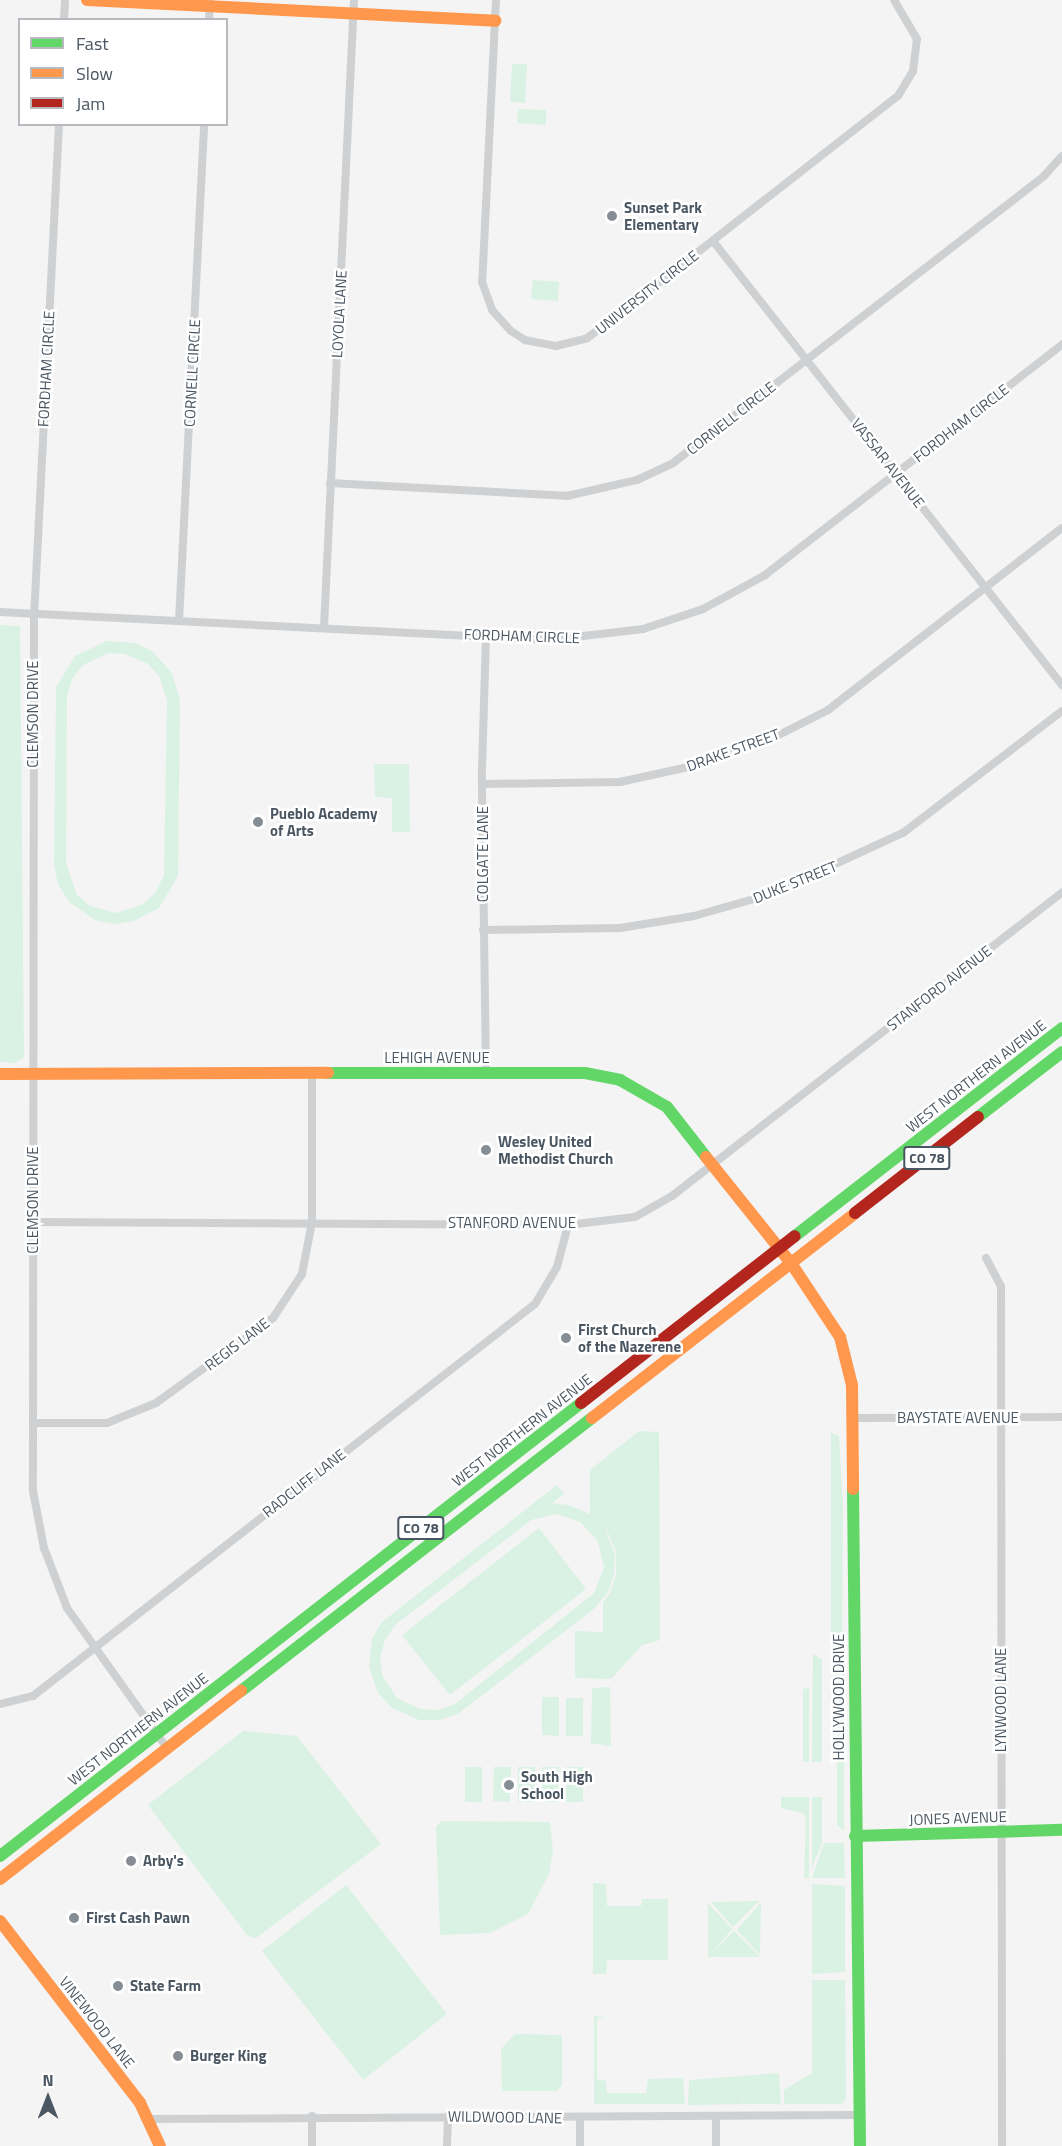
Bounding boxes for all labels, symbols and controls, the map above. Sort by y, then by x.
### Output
legend [18,18,228,126]
text: Fast [76,30,109,57]
text: Slow [76,60,113,87]
text: Jam [76,90,105,117]
place label: Sunset Park Elementary [624,198,702,233]
marker: Sunset Park Elementary [605,209,619,223]
street label: UNIVERSITY CIRCLE [592,246,702,338]
street label: LOYOLA LANE [328,270,350,358]
street label: FORDHAM CIRCLE [34,310,58,428]
street label: CORNELL CIRCLE [180,319,204,427]
street label: CORNELL CIRCLE [683,378,779,458]
street label: FORDHAM CIRCLE [910,380,1012,466]
street label: VASSAR AVENUE [848,415,928,511]
street label: FORDHAM CIRCLE [464,625,580,647]
street label: CLEMSON DRIVE [24,660,42,768]
street label: DRAKE STREET [684,725,782,775]
place label: Pueblo Academy of Arts [270,804,377,839]
street label: COLGATE LANE [474,806,492,902]
marker: Pueblo Academy of Arts [251,815,265,829]
street label: DUKE STREET [750,857,840,907]
street label: STANFORD AVENUE [883,942,995,1034]
street label: WEST NORTHERN AVENUE [902,1016,1050,1136]
street label: LEHIGH AVENUE [384,1049,490,1067]
place label: Wesley United Methodist Church [498,1132,613,1167]
marker: Wesley United Methodist Church [479,1143,493,1157]
street label: CLEMSON DRIVE [24,1146,42,1254]
road number: CO 78 [903,1147,951,1169]
street label: STANFORD AVENUE [448,1214,576,1232]
street label: REGIS LANE [201,1314,273,1374]
place label: First Church of the Nazerene [578,1320,681,1355]
marker: First Church of the Nazerene [559,1331,573,1345]
street label: WEST NORTHERN AVENUE [448,1370,596,1490]
street label: BAYSTATE AVENUE [897,1409,1019,1427]
street label: RADCLIFF LANE [259,1445,349,1521]
road number: CO 78 [397,1517,445,1539]
street label: HOLLYWOOD DRIVE [830,1634,848,1760]
street label: LYNWOOD LANE [992,1648,1010,1752]
street label: WEST NORTHERN AVENUE [64,1669,212,1789]
place label: South High School [521,1767,593,1802]
marker: South High School [502,1778,516,1792]
street label: JONES AVENUE [909,1807,1007,1829]
place label: Arby's [143,1852,184,1870]
marker: Arby's [124,1854,138,1868]
place label: First Cash Pawn [86,1909,190,1927]
marker: First Cash Pawn [67,1911,81,1925]
street label: VINEWOOD LANE [56,1973,138,2071]
place label: State Farm [130,1977,201,1995]
marker: State Farm [111,1979,125,1993]
place label: Burger King [190,2047,267,2065]
marker: Burger King [171,2049,185,2063]
north arrow [18,2068,78,2128]
text: N [42,2068,54,2092]
street label: WILDWOOD LANE [448,2107,562,2127]

